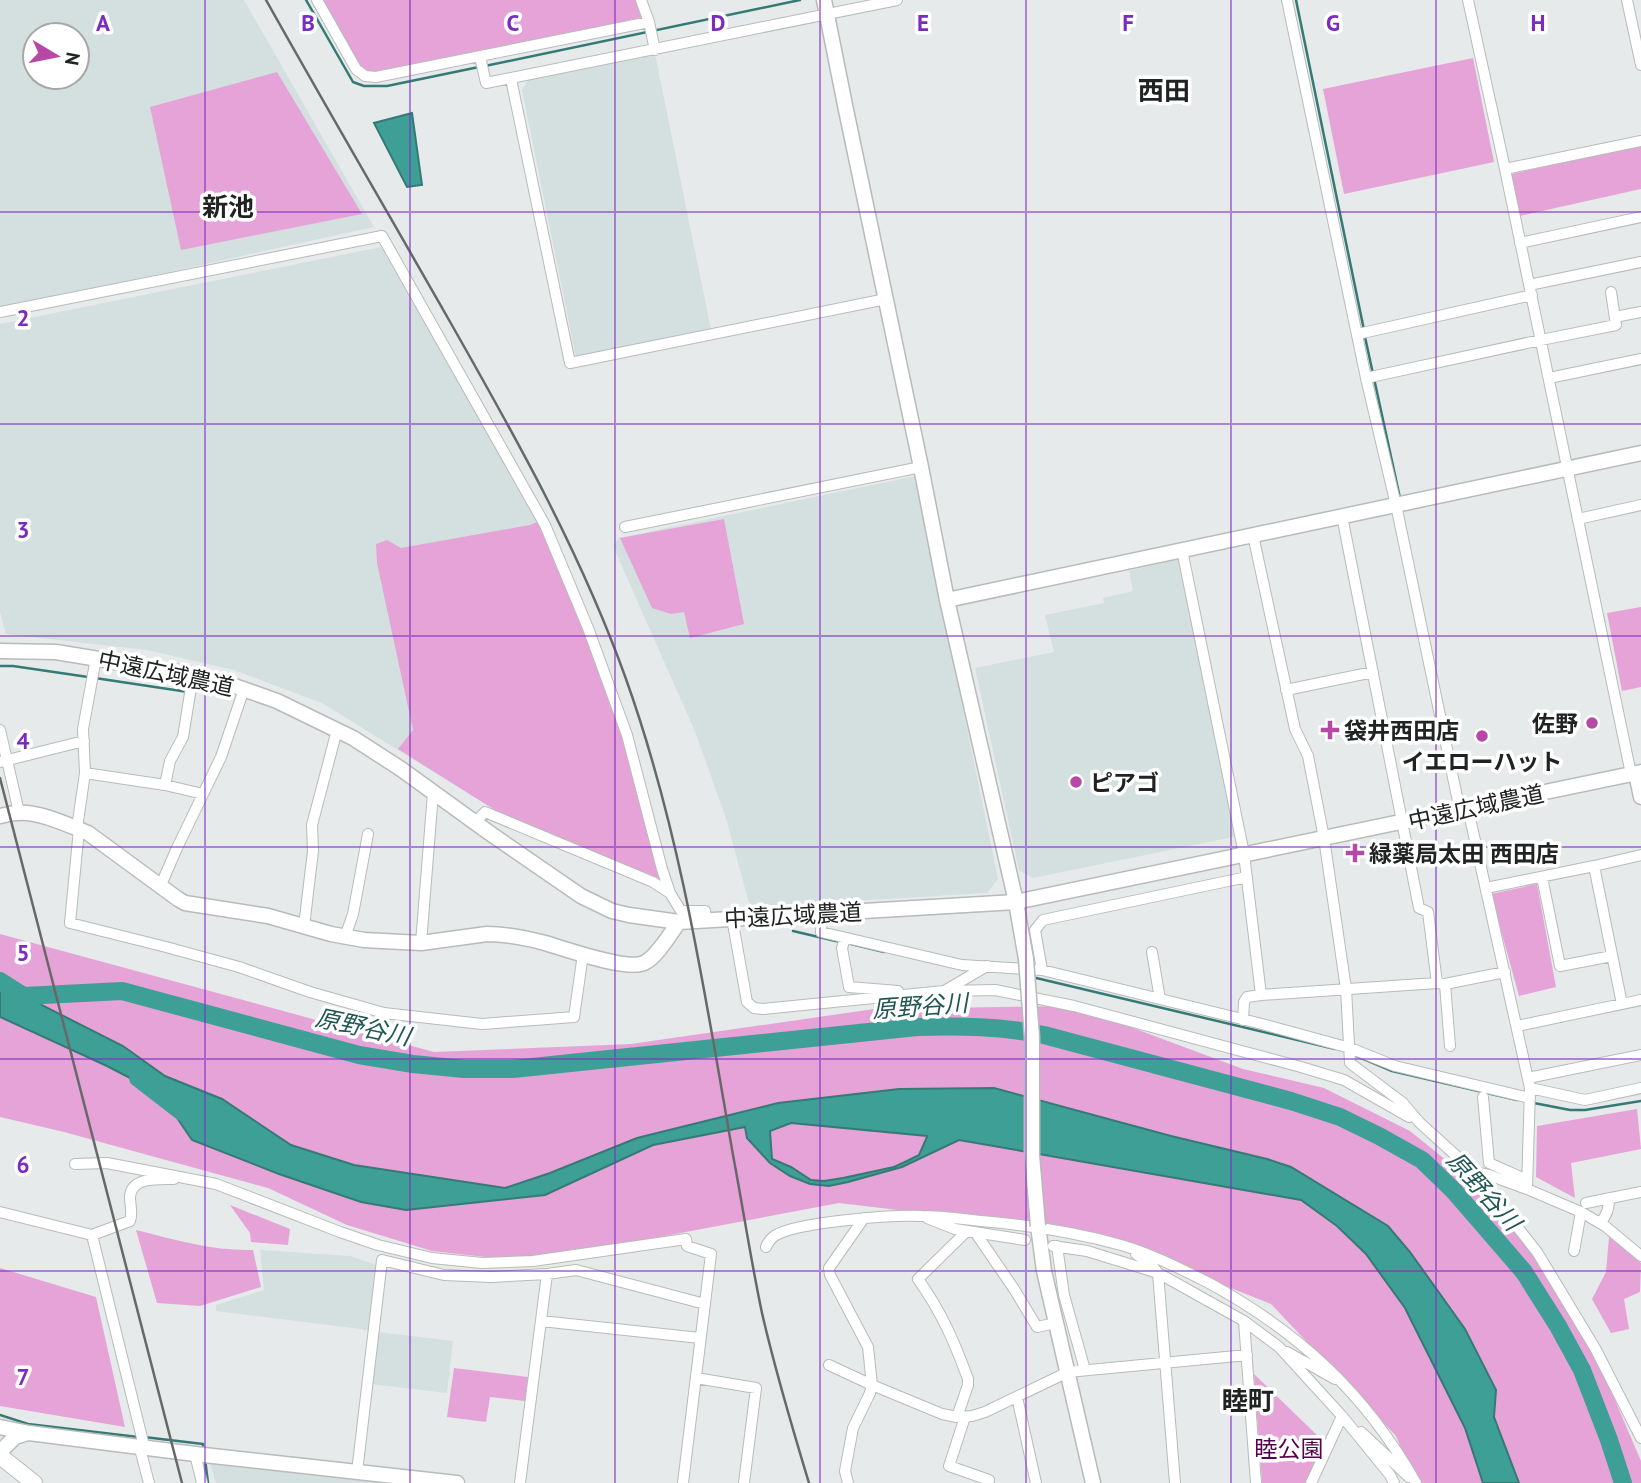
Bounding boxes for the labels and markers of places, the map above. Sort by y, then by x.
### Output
place label: 佐野 [1532,709,1578,738]
marker: 佐野 [1584,715,1600,731]
place label: 袋井西田店 [1344,716,1459,745]
marker: 袋井西田店 [1322,722,1338,738]
marker: イエローハット [1474,728,1490,744]
place label: イエローハット [1402,747,1562,776]
place label: ピアゴ [1090,768,1159,797]
marker: ピアゴ [1068,774,1084,790]
place label: 緑薬局太田 西田店 [1369,839,1559,868]
marker: 緑薬局太田 西田店 [1347,845,1363,861]

